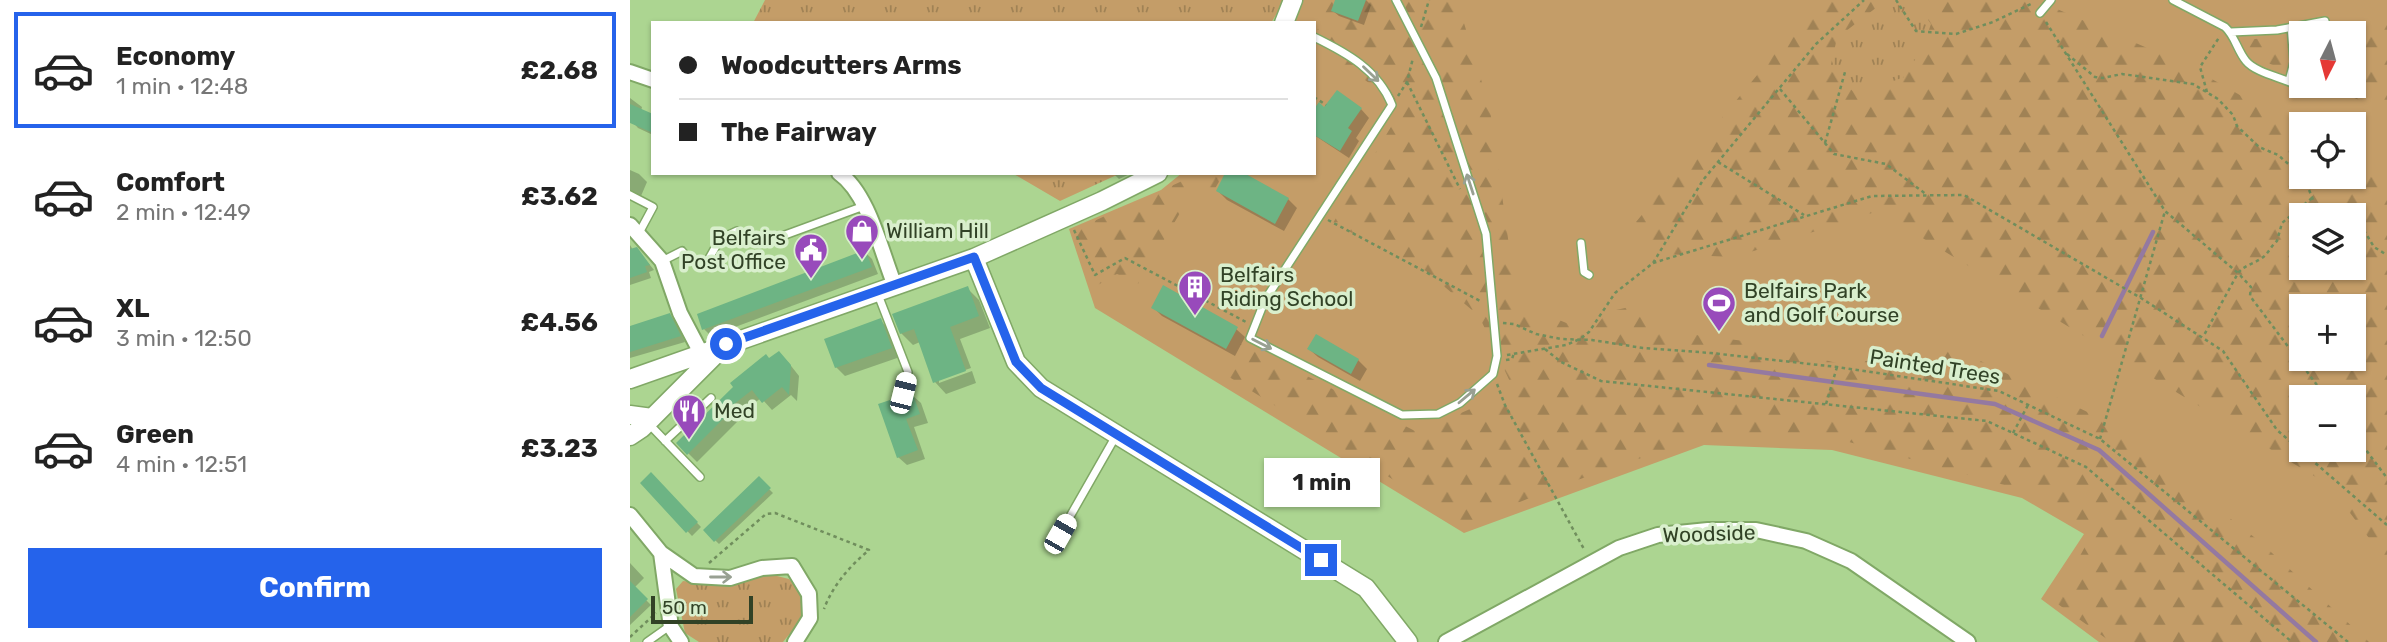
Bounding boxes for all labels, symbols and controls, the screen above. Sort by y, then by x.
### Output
north arrow [2289,21,2366,98]
map controls [2289,21,2366,462]
icon: car [32,39,95,102]
text: Economy [116,41,235,72]
text: Woodcutters Arms [721,50,962,81]
text: £2.68 [521,55,598,86]
one-way arrow [1362,66,1379,83]
text: 1 min · 12:48 [116,72,248,100]
button: locate [2289,112,2366,189]
text: The Fairway [721,117,877,148]
icon: car [32,165,95,228]
text: Comfort [116,167,225,198]
one-way arrow [1463,173,1476,195]
text: £3.62 [521,181,598,212]
text: 2 min · 12:49 [116,198,251,226]
button: layers [2289,203,2366,280]
shop icon: William Hill [843,212,881,261]
place label: William Hill [886,218,989,243]
place label: Belfairs Post Office [681,225,786,274]
public building icon: Belfairs Post Office [792,231,830,280]
place label: Belfairs Riding School [1220,262,1353,311]
building icon: Belfairs Riding School [1176,268,1214,317]
place label: Belfairs Park and Golf Course [1744,278,1899,327]
sports icon: Belfairs Park and Golf Course [1700,284,1738,333]
icon: car [32,291,95,354]
text: XL [116,293,149,324]
button: + [2289,294,2366,371]
text: £4.56 [521,307,598,338]
text: 3 min · 12:50 [116,324,252,352]
route start [710,328,742,360]
one-way arrow [1251,338,1272,352]
street label: Painted Trees [1868,344,2002,389]
car [888,370,919,416]
button: − [2289,385,2366,462]
one-way arrow [1458,388,1476,404]
restaurant icon: Med [670,392,708,441]
place label: Med [714,398,755,423]
icon: car [32,417,95,480]
text: Green [116,419,194,450]
text: £3.23 [521,433,598,464]
text: 4 min · 12:51 [116,450,247,478]
callout: 1 min [1263,458,1379,508]
text: 1 min [1293,468,1351,496]
car [1041,511,1080,557]
street label: Woodside [1662,519,1756,548]
route end [1305,544,1337,576]
button: Confirm [28,548,602,628]
one-way arrow [709,570,732,584]
scale bar [651,593,752,625]
text: 50 m [662,596,707,619]

